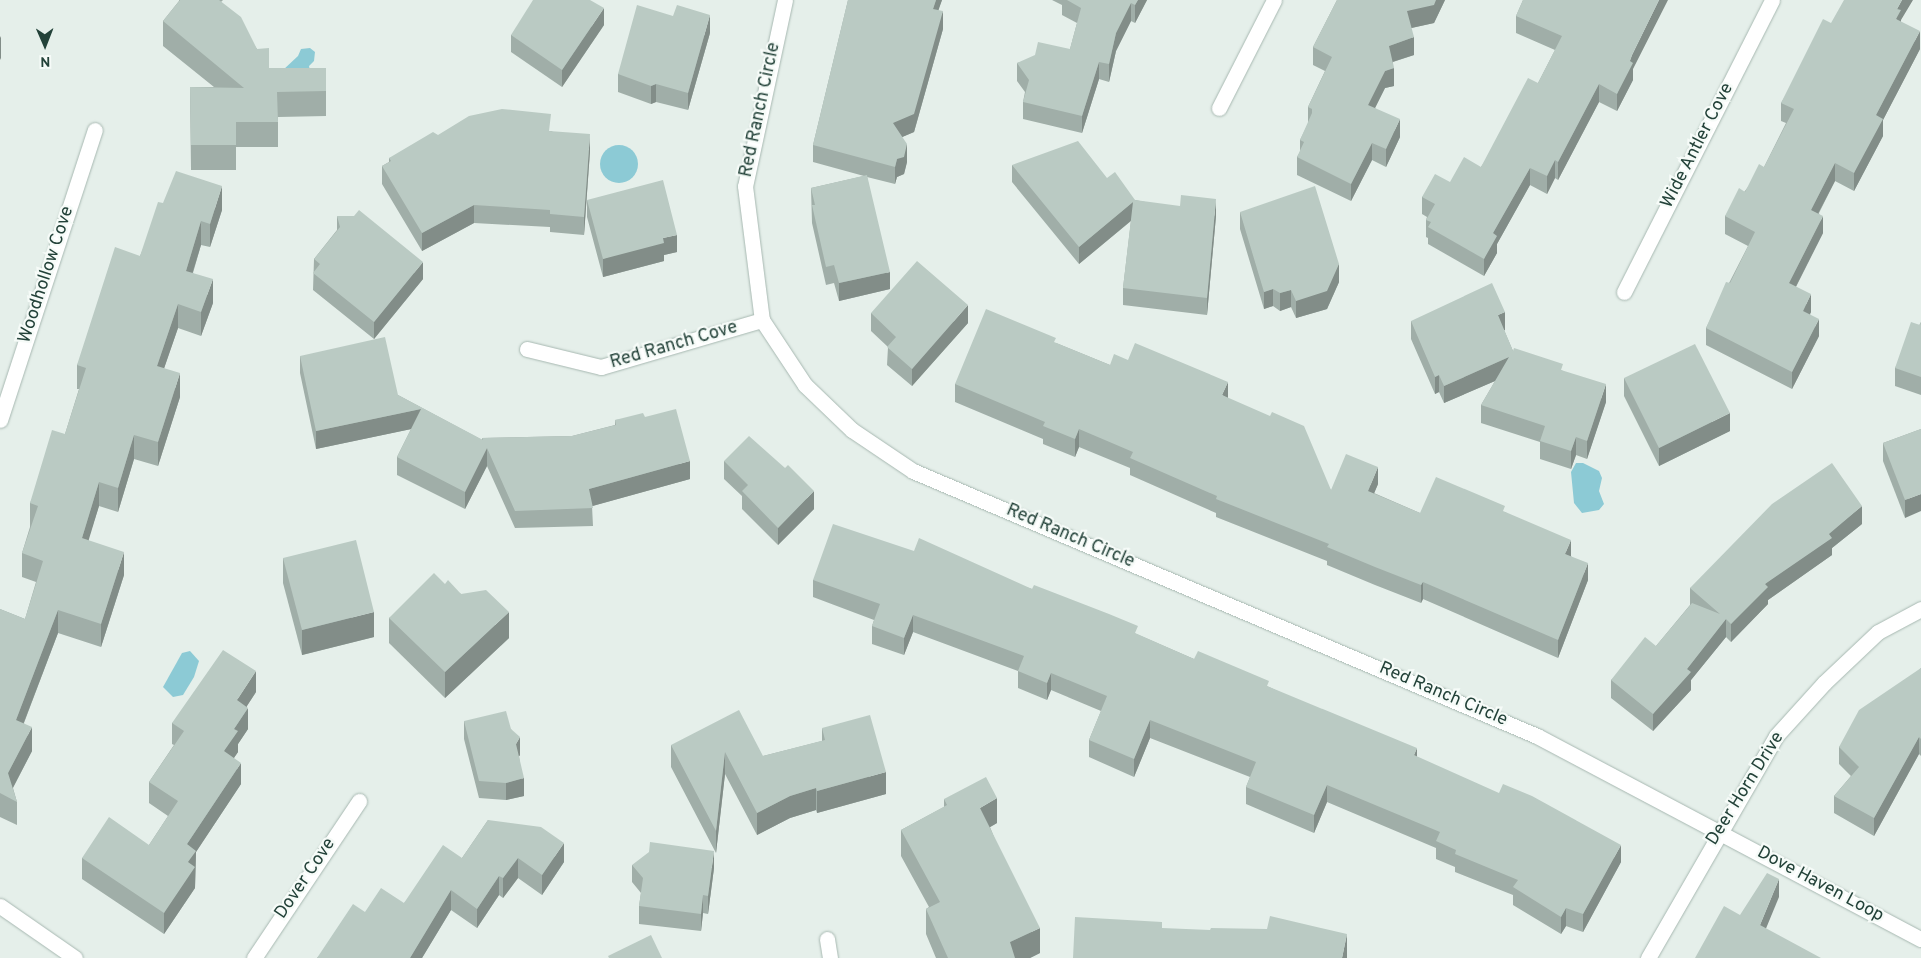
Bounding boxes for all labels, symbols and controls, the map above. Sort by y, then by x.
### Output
north arrow [20,20,70,70]
street label: Red Ranch Circle [736,41,786,179]
text: N [40,52,50,69]
street label: Wide Antler Cove [1657,79,1739,213]
street label: Woodhollow Cove [15,204,79,346]
street label: Red Ranch Cove [608,317,740,375]
street label: Red Ranch Circle [1003,500,1137,574]
street label: Red Ranch Circle [1376,658,1510,732]
street label: Deer Horn Drive [1702,728,1790,850]
street label: Dover Cove [271,835,341,923]
street label: Dove Haven Loop [1753,842,1887,928]

